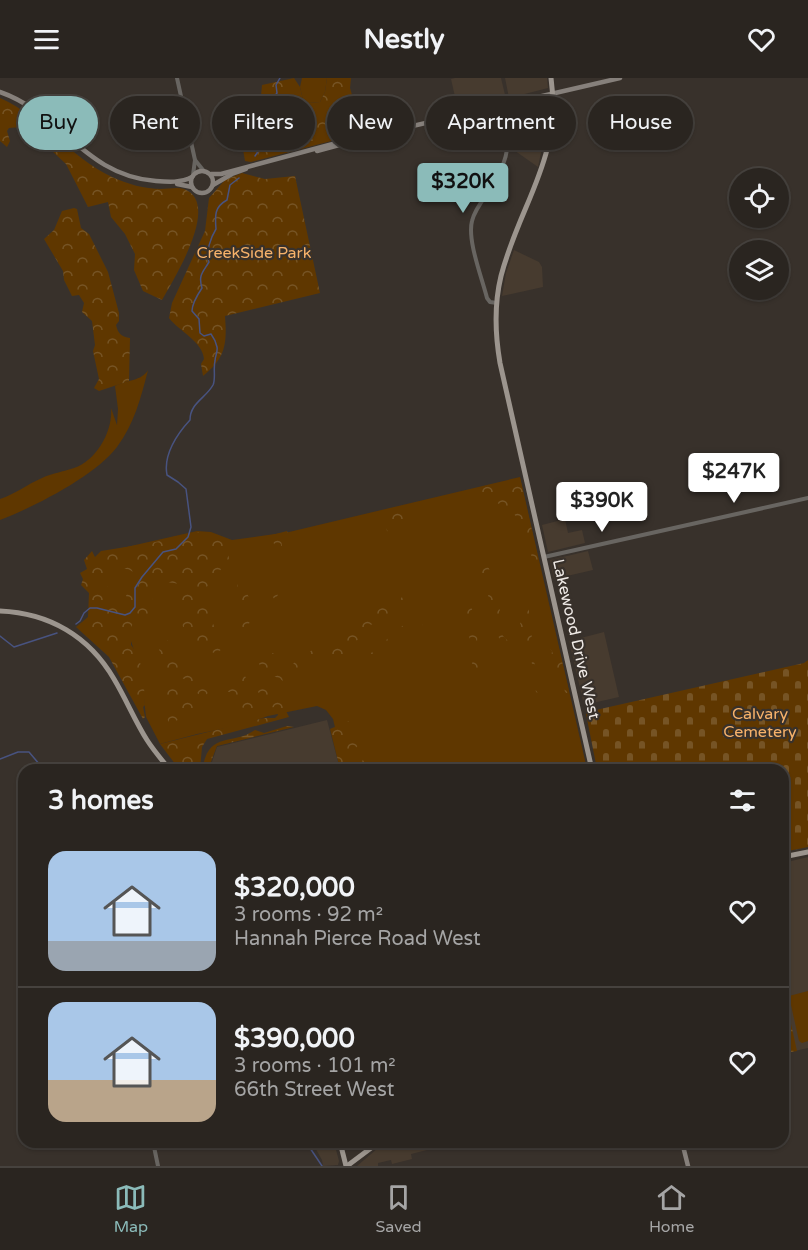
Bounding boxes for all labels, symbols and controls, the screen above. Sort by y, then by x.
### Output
icon: menu [30,23,63,56]
text: Nestly [364,23,444,56]
icon: heart [745,23,778,56]
chip: Buy [18,96,98,150]
chip: Rent [110,96,200,150]
chip: Filters [212,96,315,150]
chip: New [327,96,414,150]
chip: Apartment [426,96,576,150]
chip: House [588,96,693,150]
pin: $320K [421,163,505,214]
map controls [729,168,789,300]
button: locate [729,168,789,228]
text: $320K [431,170,495,194]
button: layers [729,240,789,300]
park label: CreekSide Park [197,243,312,263]
pin: $247K [692,453,776,504]
text: $247K [702,460,766,484]
pin: $390K [560,482,644,533]
text: $390K [570,489,634,513]
street label: Lakewood Drive West [548,557,604,721]
park label: Calvary Cemetery [723,704,797,742]
icon: filters [726,784,759,817]
text: 3 homes [48,785,154,816]
text: $320,000 [234,872,355,903]
icon: home [96,875,168,947]
icon: heart [726,895,759,928]
text: 3 rooms · 92 m² [234,903,383,927]
text: Hannah Pierce Road West [234,927,481,951]
text: $390,000 [234,1023,355,1054]
icon: home [96,1026,168,1098]
icon: heart [726,1046,759,1079]
text: 3 rooms · 101 m² [234,1054,396,1078]
text: 66th Street West [234,1078,394,1102]
tab: Map [114,1181,148,1237]
tab: Saved [375,1181,422,1237]
tab: Home [649,1181,694,1237]

